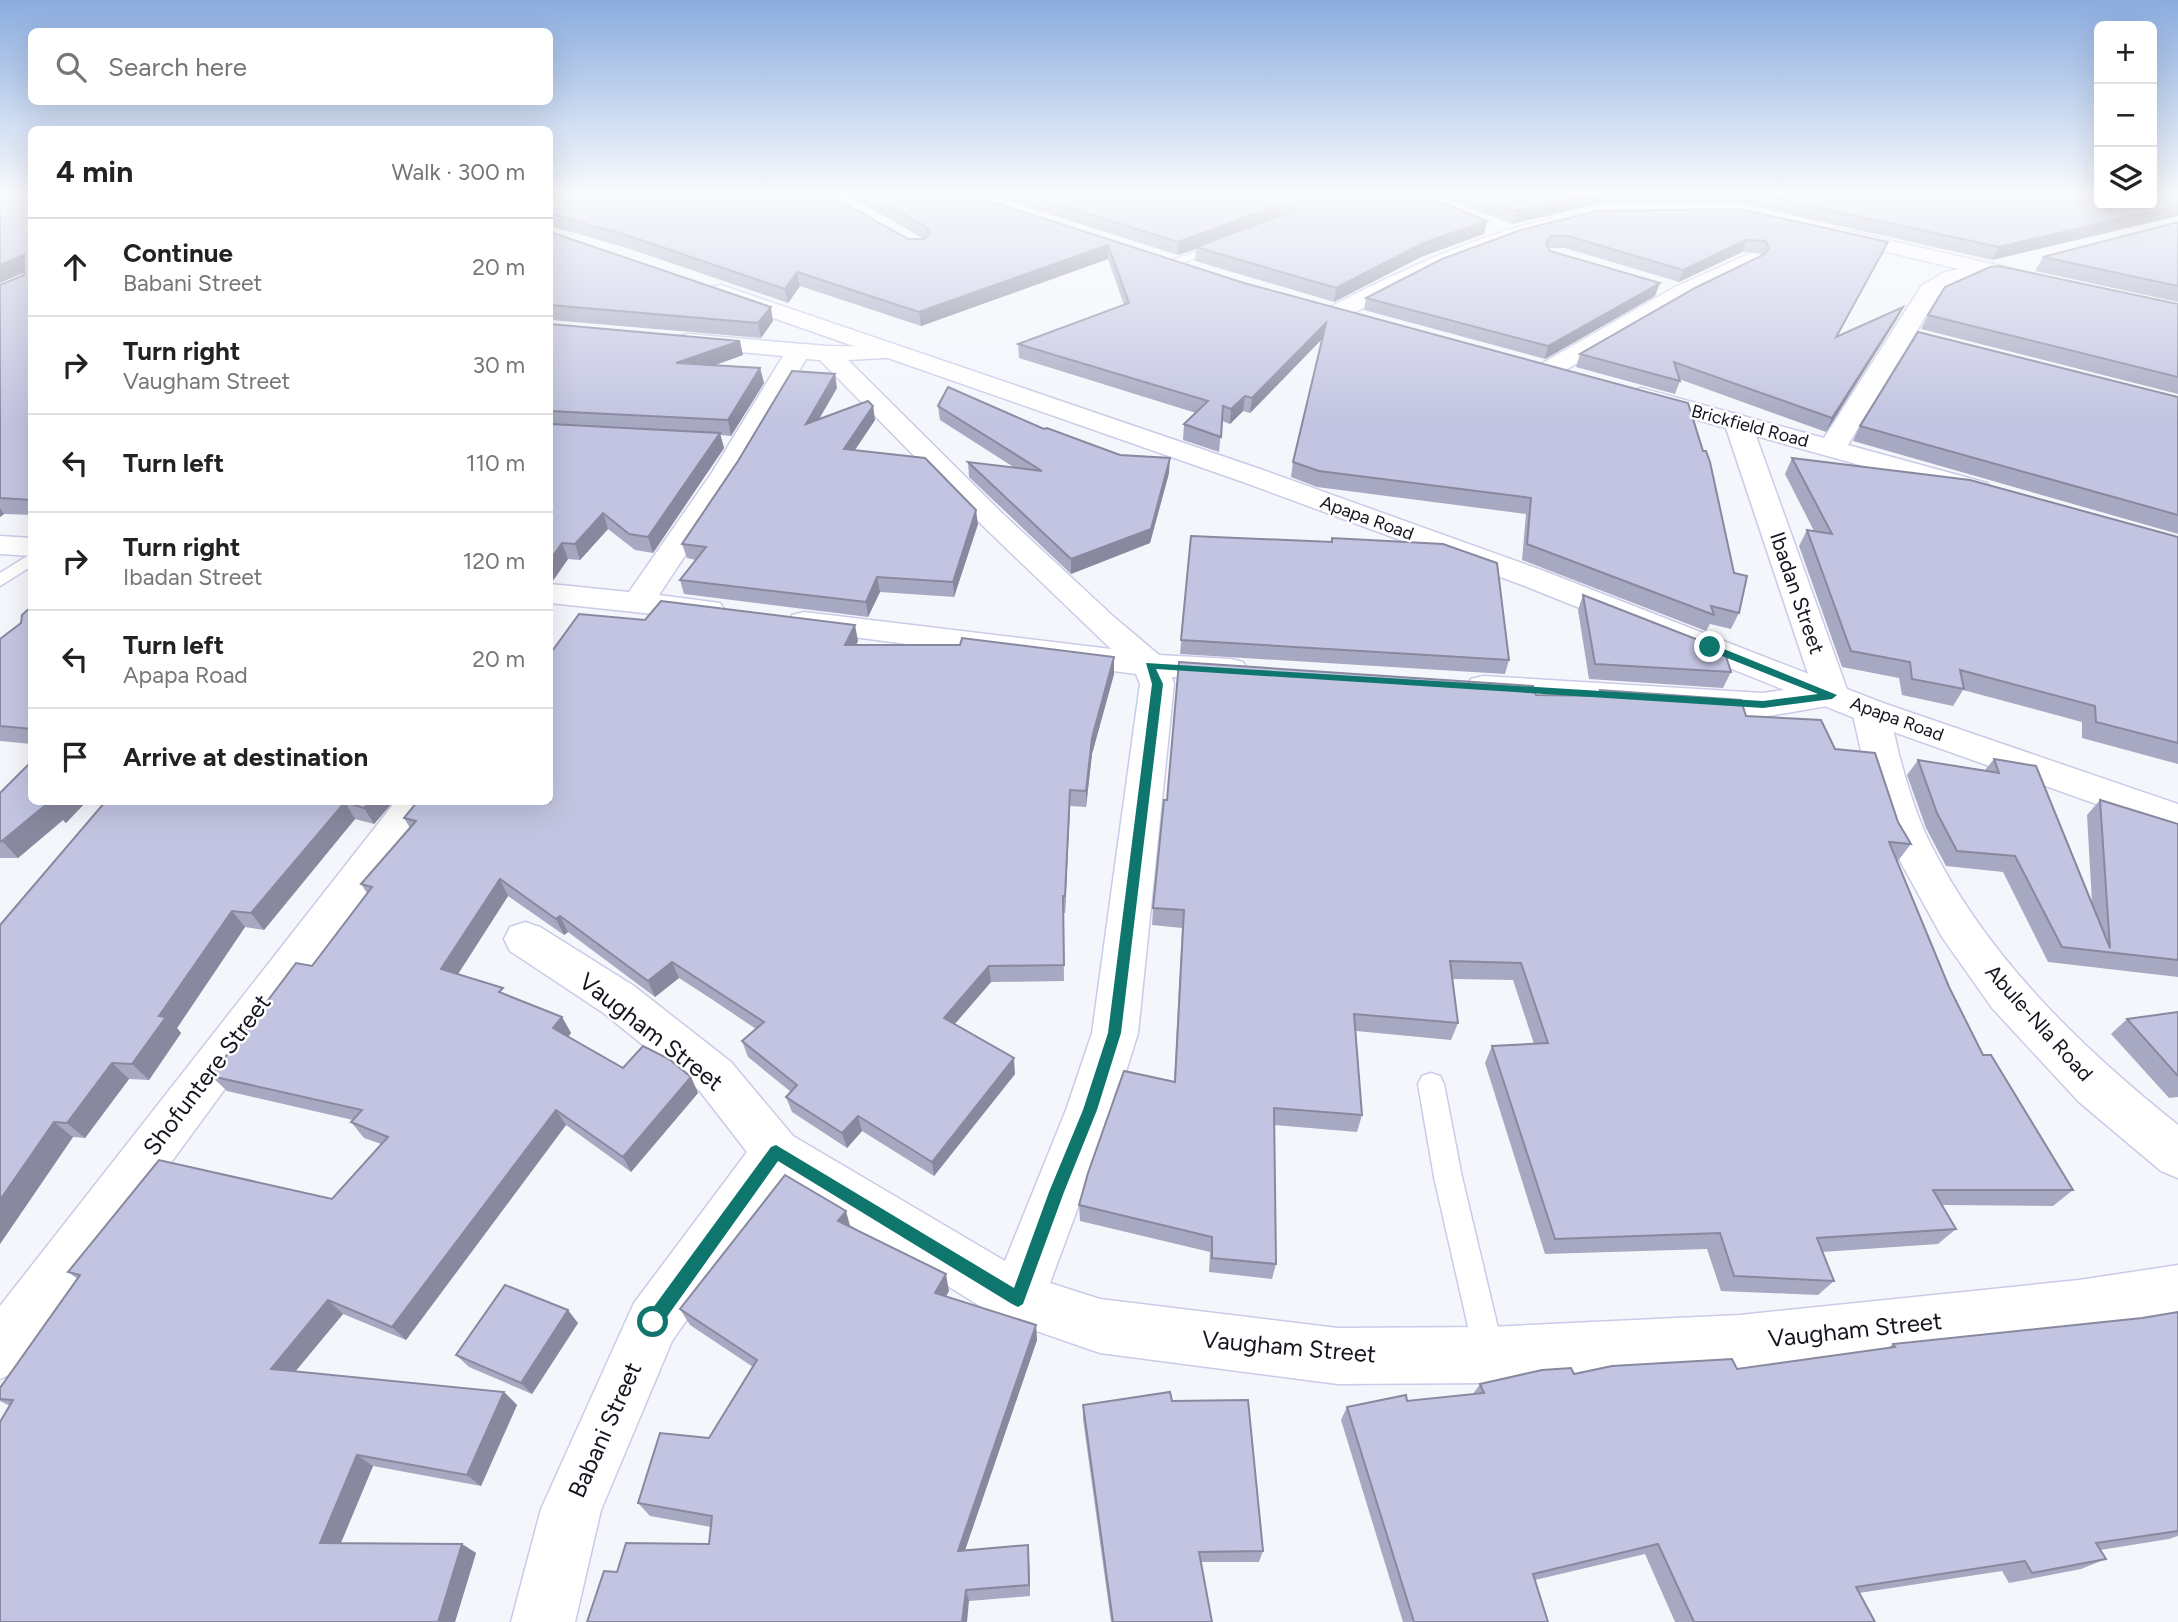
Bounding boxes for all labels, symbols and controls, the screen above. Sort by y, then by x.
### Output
map controls [2094,21,2157,210]
button: + [2094,21,2157,84]
search box [28,28,553,105]
icon: search [52,48,90,86]
text: Search here [108,51,247,83]
button: − [2094,84,2157,147]
button: layers [2094,147,2157,210]
text: 4 min [56,153,133,190]
text: Walk · 300 m [391,158,525,186]
text: Continue [123,237,233,269]
icon: ahead [56,248,94,286]
text: 20 m [472,253,525,281]
text: Babani Street [123,269,262,297]
text: Turn right [123,335,240,367]
icon: right [56,346,94,384]
text: 30 m [472,351,525,379]
text: Vaugham Street [123,367,290,395]
street label: Brickfield Road [1689,400,1811,452]
icon: left [56,444,94,482]
text: Turn left [123,447,224,479]
text: 110 m [466,449,525,477]
street label: Apapa Road [1317,491,1417,545]
street label: Ibadan Street [1765,529,1830,657]
text: Turn right [123,531,240,563]
icon: right [56,542,94,580]
text: 120 m [463,547,525,575]
text: Ibadan Street [123,563,263,591]
text: Turn left [123,629,224,661]
route end [1694,631,1725,662]
icon: left [56,640,94,678]
text: 20 m [472,645,525,673]
text: Apapa Road [123,661,248,689]
street label: Apapa Road [1847,692,1947,746]
icon: arrive [56,738,94,776]
text: Arrive at destination [123,741,368,773]
street label: Abule-Nla Road [1980,959,2098,1086]
street label: Vaugham Street [574,966,729,1097]
street label: Shofuntere Street [137,988,277,1161]
route start [637,1306,668,1337]
street label: Vaugham Street [1767,1306,1943,1353]
street label: Vaugham Street [1201,1324,1377,1369]
street label: Babani Street [562,1358,647,1502]

